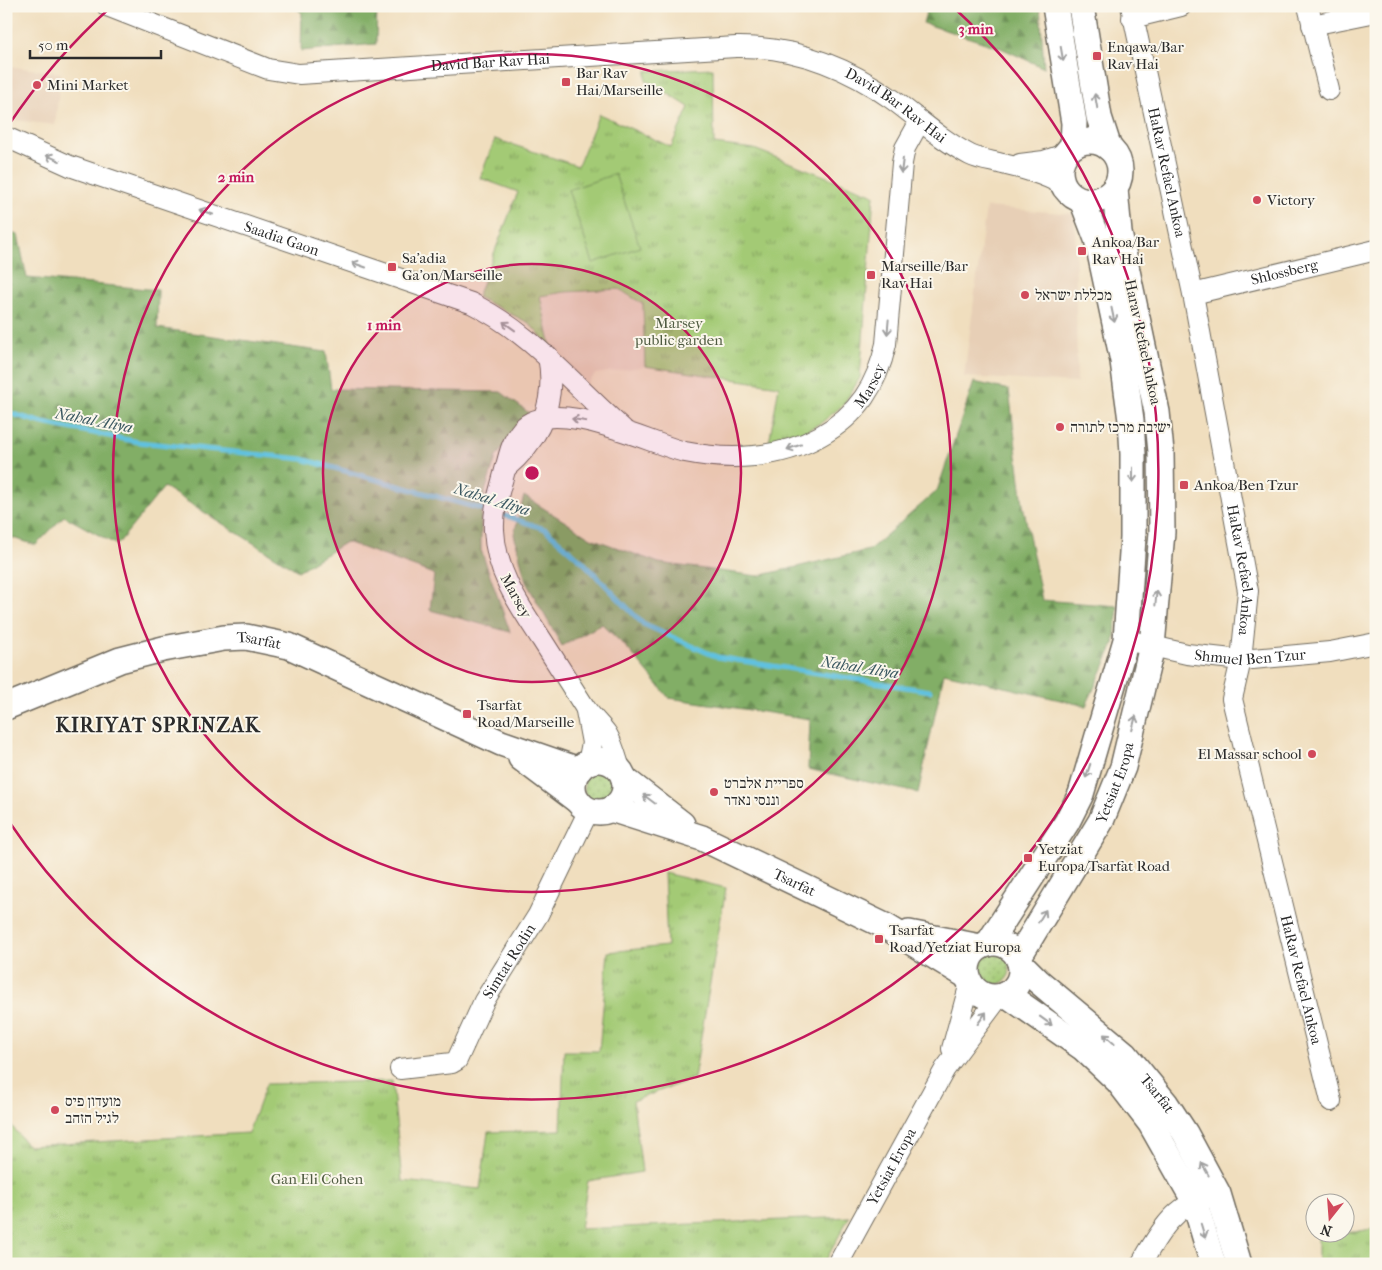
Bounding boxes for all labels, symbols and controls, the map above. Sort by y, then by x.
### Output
text: 3 min [959,20,994,38]
scale bar [30,28,161,60]
text: 50 m [38,36,69,54]
place label: Enqawa/Bar Rav Hai [1107,38,1184,73]
one-way arrow [1058,46,1068,62]
street label: David Bar Rav Hai [430,49,551,75]
marker: Enqawa/Bar Rav Hai [1091,50,1103,62]
place label: Bar Rav Hai/Marseille [576,64,664,99]
street label: David Bar Rav Hai [842,64,950,147]
place label: Mini Market [47,76,129,94]
marker: Bar Rav Hai/Marseille [560,76,572,88]
marker: Mini Market [31,79,43,91]
one-way arrow [1091,93,1101,109]
street label: HaRav Refael Ankoa [1144,105,1190,240]
one-way arrow [46,153,61,162]
one-way arrow [897,157,907,173]
text: 2 min [218,168,255,186]
place label: Victory [1266,191,1316,209]
marker: Victory [1251,194,1263,206]
one-way arrow [198,207,214,217]
street label: Saadia Gaon [242,217,322,260]
place label: Ankoa/Bar Rav Hai [1091,233,1160,268]
marker: Ankoa/Bar Rav Hai [1076,245,1088,257]
place label: Sa'adia Ga'on/Marseille [402,249,503,284]
street label: Shlossberg [1249,255,1321,289]
place label: Marseille/Bar Rav Hai [881,257,968,292]
one-way arrow [352,260,368,269]
marker: Sa'adia Ga'on/Marseille [386,261,398,273]
marker: Marseille/Bar Rav Hai [865,269,877,281]
street label: Harav Refael Ankoa [1121,278,1165,407]
place label: מכללת ישראל [1035,286,1112,304]
marker: מכללת ישראל [1019,289,1031,301]
one-way arrow [1109,306,1118,322]
park label: Marsey public garden [634,314,723,349]
text: 1 min [367,316,401,334]
one-way arrow [883,319,893,335]
one-way arrow [503,320,517,331]
street label: Marsey [850,360,889,411]
water label: Nahal Aliya [53,403,134,437]
one-way arrow [571,415,587,425]
place label: ישיבת מרכז לתורה [1070,418,1171,436]
marker: ישיבת מרכז לתורה [1054,421,1066,433]
one-way arrow [787,443,803,452]
centre of rings [523,464,541,482]
one-way arrow [1128,467,1138,483]
place label: Ankoa/Ben Tzur [1193,476,1299,494]
water label: Nahal Aliya [451,478,532,520]
marker: Ankoa/Ben Tzur [1178,479,1190,491]
street label: HaRav Refael Ankoa [1223,503,1257,637]
street label: Marsey [497,571,536,622]
one-way arrow [1152,590,1161,606]
street label: Tsarfat [236,628,284,653]
street label: Shmuel Ben Tzur [1193,645,1307,669]
water label: Nahal Aliya [819,651,900,683]
place label: Tsarfat Road/Marseille [477,696,575,731]
marker: Tsarfat Road/Marseille [461,708,473,720]
district label: KIRIYAT SPRINZAK [55,714,261,737]
one-way arrow [1129,716,1139,732]
street label: Yetsiat Eropa [1092,739,1138,827]
place label: El Massar school [1198,745,1302,763]
marker: El Massar school [1306,748,1318,760]
one-way arrow [1083,763,1093,779]
place label: ספריית אלברט וננסי נאדר [724,774,804,809]
marker: ספריית אלברט וננסי נאדר [708,786,720,798]
one-way arrow [642,794,656,804]
place label: Yetziat Europa/Tsarfat Road [1037,840,1171,875]
marker: Yetziat Europa/Tsarfat Road [1022,852,1034,864]
street label: Tsarfat [770,865,819,901]
one-way arrow [1038,910,1048,924]
street label: HaRav Refael Ankoa [1277,913,1326,1047]
street label: Simtat Rodin [479,920,539,1002]
place label: Tsarfat Road/Yetziat Europa [889,921,1022,956]
marker: Tsarfat Road/Yetziat Europa [873,933,885,945]
one-way arrow [977,1011,987,1025]
one-way arrow [1039,1016,1053,1026]
one-way arrow [1102,1033,1115,1045]
street label: Tsarfat [1136,1070,1179,1117]
place label: מועדון פיס לגיל הזהב [65,1092,121,1127]
marker: מועדון פיס לגיל הזהב [49,1104,61,1116]
street label: Yetsiat Eropa [863,1124,920,1209]
one-way arrow [1199,1162,1209,1177]
park label: Gan Eli Cohen [271,1170,364,1188]
north arrow [1304,1192,1354,1242]
text: N [1318,1220,1334,1240]
one-way arrow [1199,1223,1209,1239]

